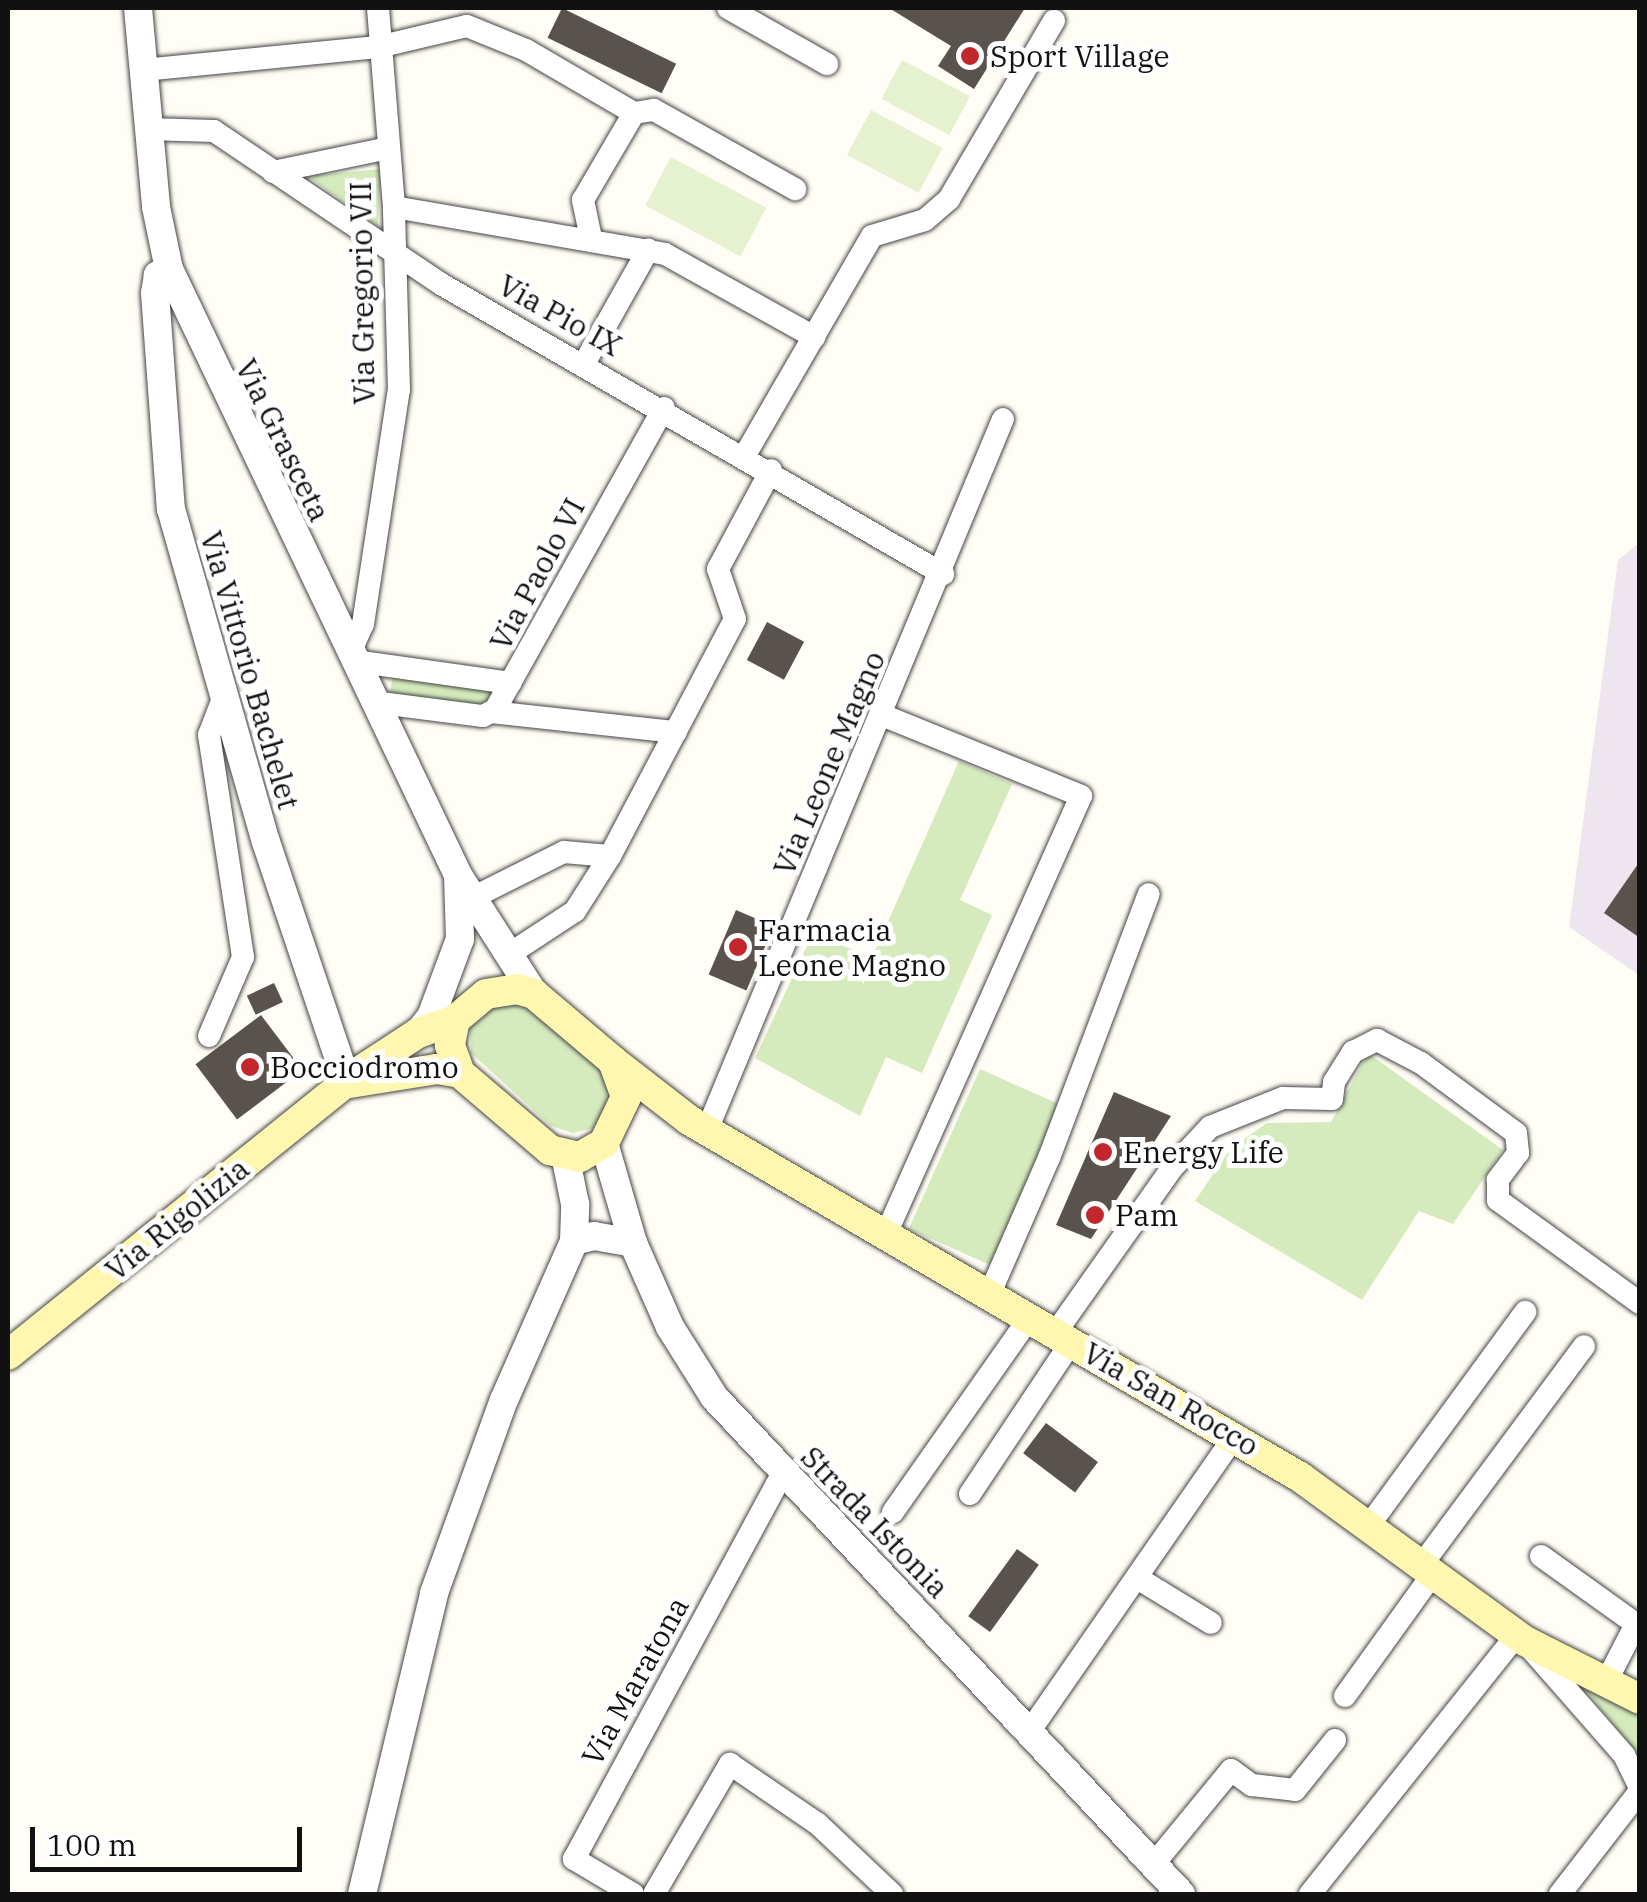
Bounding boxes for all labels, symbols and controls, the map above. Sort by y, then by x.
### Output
place label: Sport Village [990,38,1169,74]
marker: Sport Village [959,45,981,67]
street label: Via Gregorio VII [342,181,382,405]
street label: Via Pio IX [492,267,628,363]
street label: Via Grasceta [228,353,338,527]
street label: Via Paolo VI [482,492,592,656]
street label: Via Vittorio Bachelet [193,527,307,813]
street label: Via Leone Magno [766,646,892,880]
place label: Farmacia Leone Magno [758,912,946,982]
marker: Farmacia Leone Magno [727,936,749,958]
place label: Bocciodromo [270,1049,459,1085]
marker: Bocciodromo [239,1056,261,1078]
place label: Energy Life [1123,1134,1284,1170]
marker: Energy Life [1092,1141,1114,1163]
street label: Via Rigolizia [98,1150,256,1288]
place label: Pam [1115,1197,1178,1233]
marker: Pam [1084,1204,1106,1226]
street label: Via San Rocco [1077,1334,1265,1464]
street label: Strada Istonia [794,1439,956,1605]
street label: Via Maratona [574,1590,696,1772]
scale bar [35,1807,308,1869]
text: 100 m [47,1825,137,1864]

